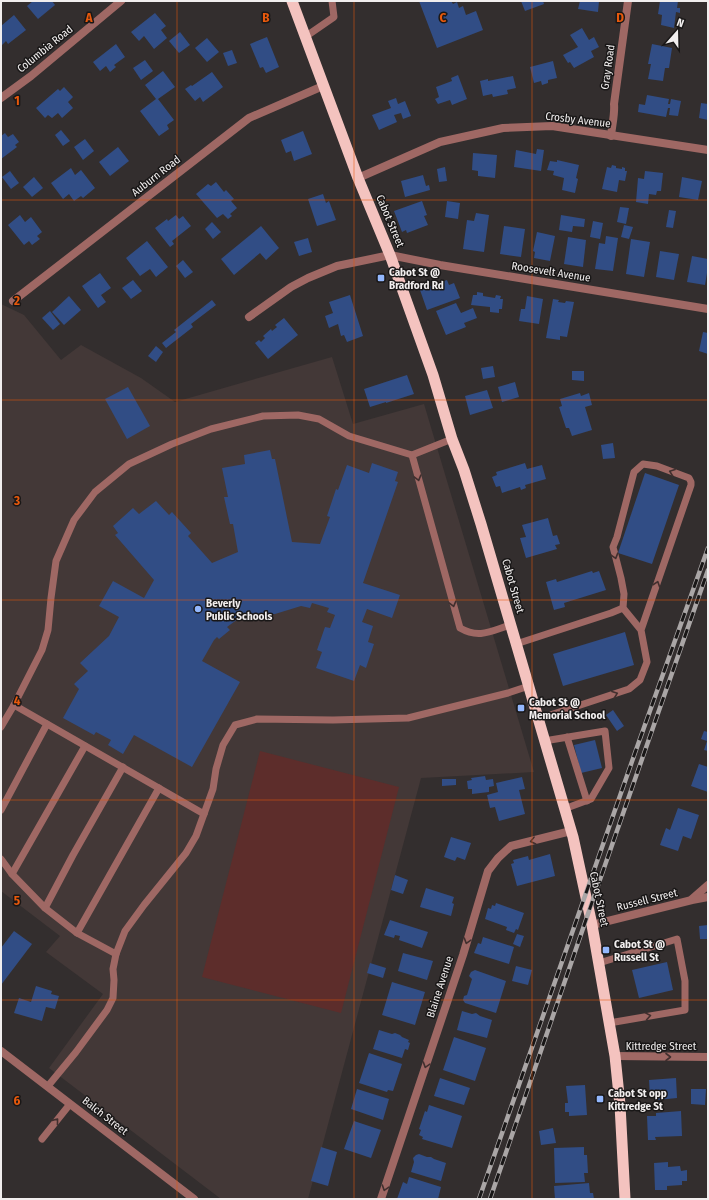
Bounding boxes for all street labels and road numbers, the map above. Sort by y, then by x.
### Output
street label: Columbia Road [15,23,75,75]
street label: Gray Road [598,44,618,90]
street label: Crosby Avenue [545,110,611,130]
street label: Auburn Road [129,153,183,199]
street label: Cabot Street [373,193,407,250]
street label: Roosevelt Avenue [511,259,591,285]
street label: Cabot Street [499,557,527,615]
street label: Cabot Street [587,870,611,928]
street label: Russell Street [615,886,679,914]
street label: Blaine Avenue [424,955,456,1019]
street label: Kittredge Street [626,1040,697,1053]
street label: Balch Street [80,1094,131,1138]

